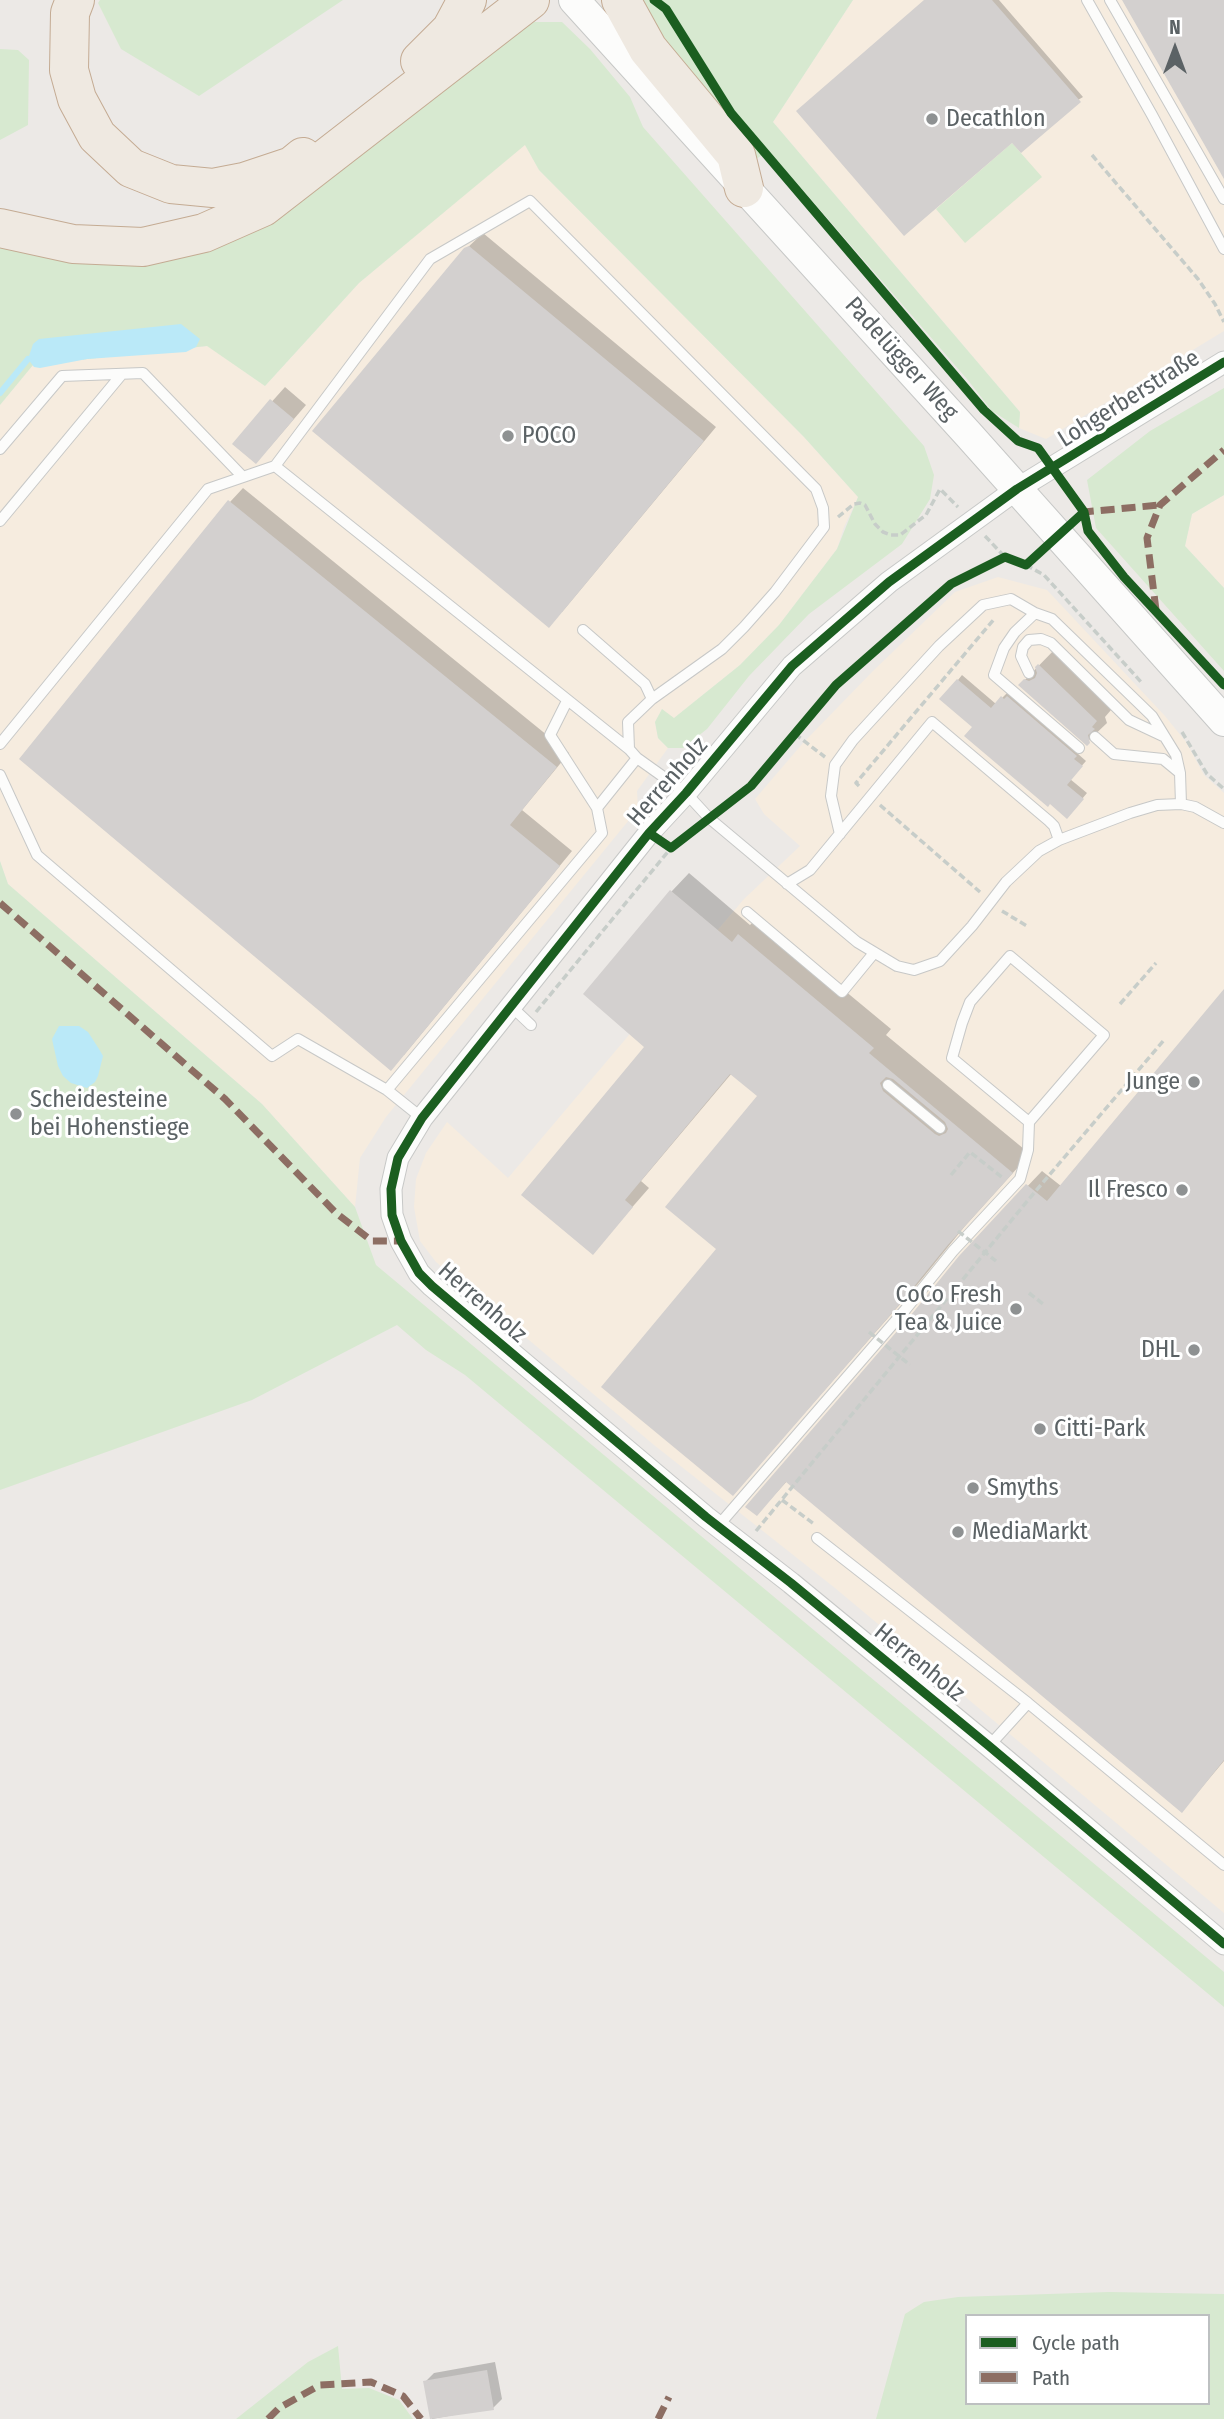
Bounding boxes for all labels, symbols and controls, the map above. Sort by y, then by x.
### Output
north arrow [1140,14,1210,84]
text: N [1169,16,1181,39]
place label: Decathlon [946,105,1046,133]
marker: Decathlon [924,111,940,127]
street label: Padelügger Weg [838,292,964,426]
street label: Lohgerberstraße [1053,344,1205,454]
place label: POCO [522,422,576,450]
marker: POCO [500,428,516,444]
street label: Herrenholz [622,732,714,832]
place label: Junge [1125,1068,1180,1096]
marker: Junge [1186,1074,1202,1090]
place label: Scheidesteine bei Hohenstiege [30,1086,189,1142]
marker: Scheidesteine bei Hohenstiege [8,1106,24,1122]
place label: Il Fresco [1088,1176,1168,1204]
marker: Il Fresco [1174,1182,1190,1198]
street label: Herrenholz [432,1257,532,1349]
place label: CoCo Fresh Tea & Juice [895,1281,1002,1337]
marker: CoCo Fresh Tea & Juice [1008,1301,1024,1317]
place label: DHL [1141,1336,1180,1364]
marker: DHL [1186,1342,1202,1358]
place label: Citti-Park [1054,1415,1145,1443]
marker: Citti-Park [1032,1421,1048,1437]
place label: Smyths [987,1474,1059,1502]
marker: Smyths [965,1480,981,1496]
place label: MediaMarkt [972,1518,1088,1546]
marker: MediaMarkt [950,1524,966,1540]
street label: Herrenholz [868,1618,970,1708]
legend [965,2314,1210,2405]
text: Cycle path [1032,2330,1120,2356]
text: Path [1032,2365,1070,2391]

